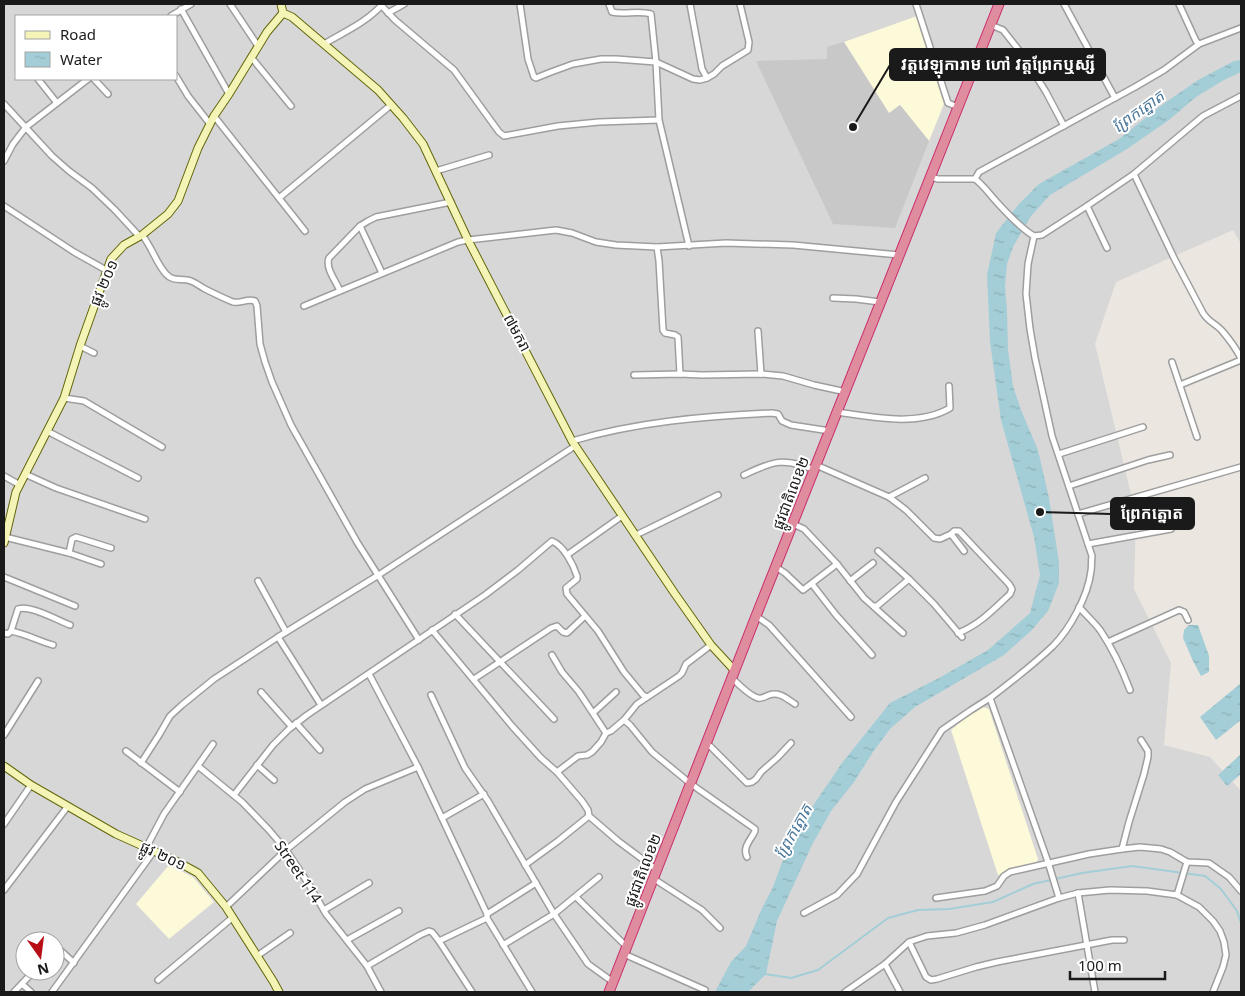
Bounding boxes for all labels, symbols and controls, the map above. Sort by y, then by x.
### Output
legend [15,15,178,80]
text: Road [60,24,96,44]
text: Water [60,49,102,69]
callout: វត្តវេឡុការាម ហៅ វត្តព្រែកឬស្សី [890,49,1105,80]
text: វត្តវេឡុការាម ហៅ វត្តព្រែកឬស្សី [901,53,1095,79]
water label: ព្រែកត្នោត [1108,84,1169,137]
street label: ផ្លូវ ២០១ [84,256,126,311]
street label: ៧មករា [500,310,536,355]
street label: ផ្លូវជាតិលេខ២ [767,453,817,534]
callout: ព្រែកត្នោត [1111,498,1194,529]
text: ព្រែកត្នោត [1121,502,1183,524]
water label: ព្រែកត្នោត [769,799,817,862]
street label: ផ្លូវជាតិលេខ២ [619,830,669,911]
street label: ផ្លូវ ២០១ [135,836,190,878]
street label: Street 114 [271,836,327,907]
north arrow [15,931,65,981]
scale bar [1070,948,1165,980]
text: 100 m [1078,955,1122,975]
text: N [35,959,51,980]

